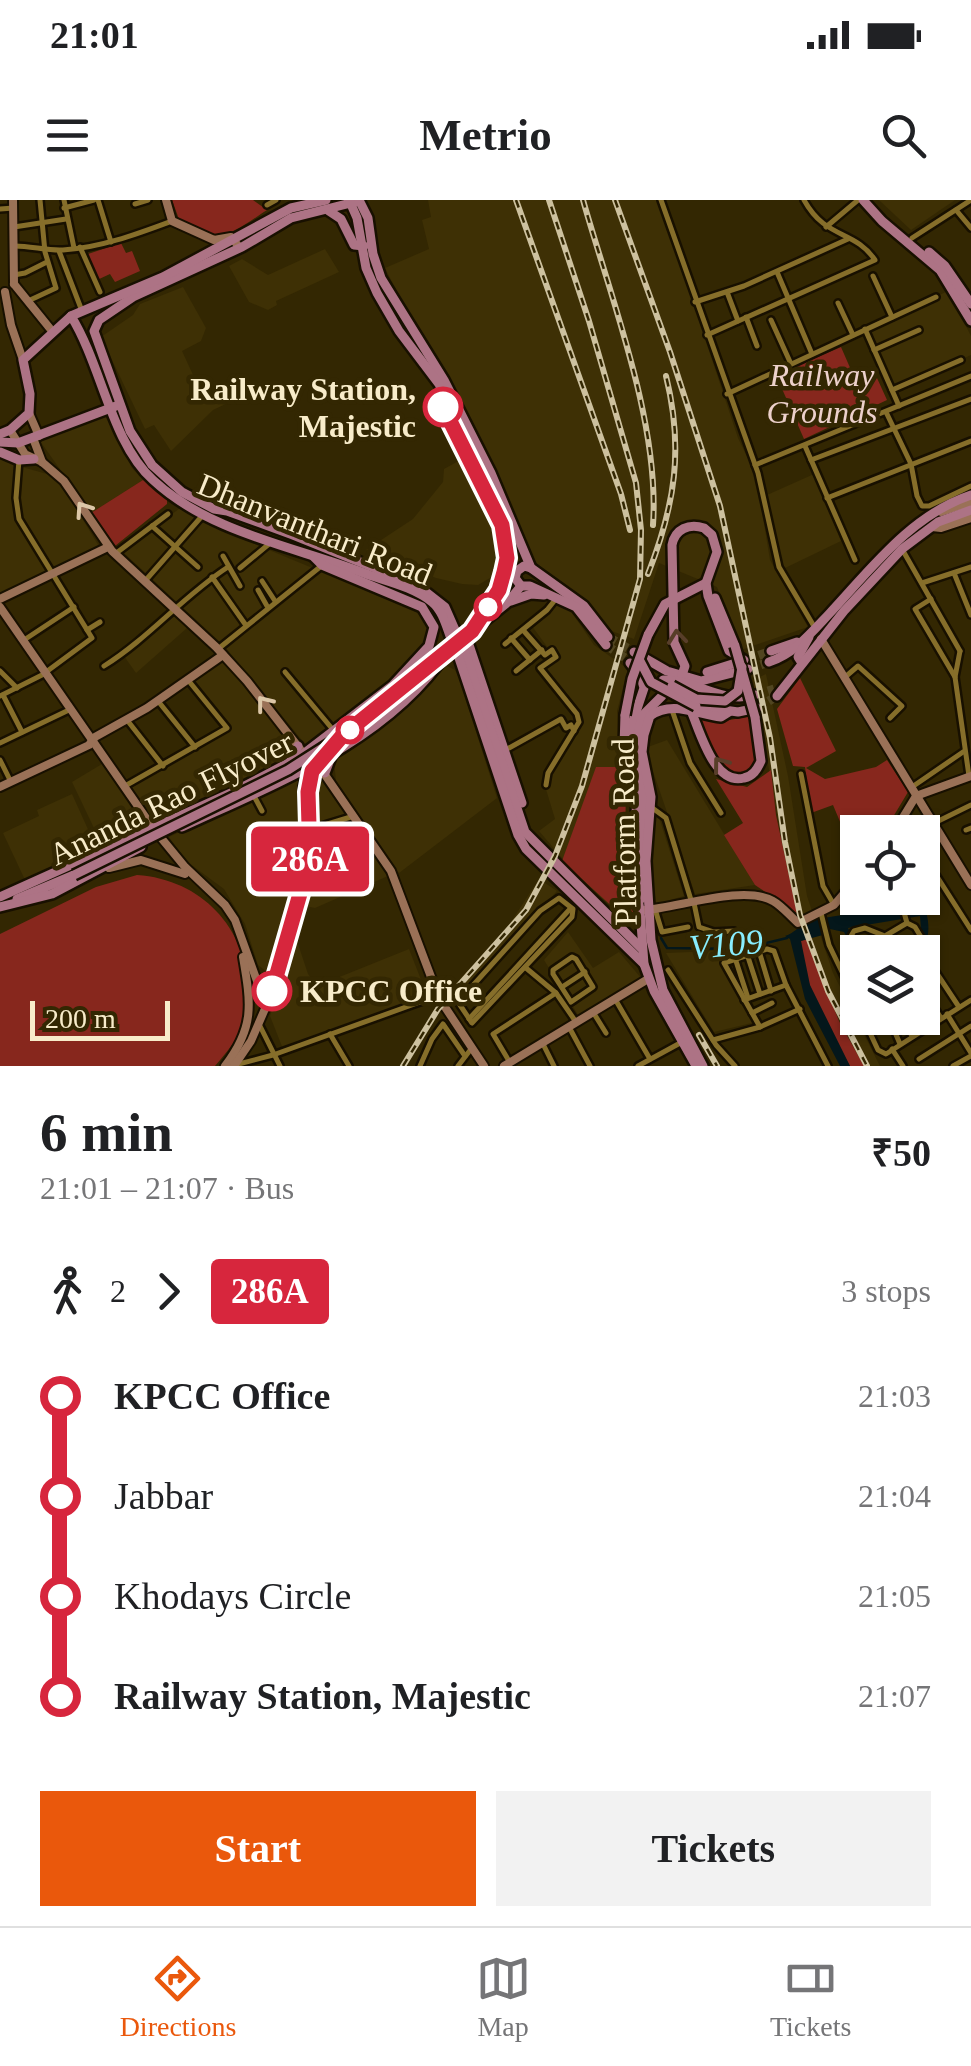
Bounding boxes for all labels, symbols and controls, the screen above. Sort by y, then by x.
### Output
text: 21:01 [50,14,139,56]
icon: menu [40,108,95,163]
icon: search [876,108,931,163]
text: Metrio [419,110,552,160]
park label: Railway Grounds [767,357,877,430]
place label: Railway Station, Majestic [190,371,416,444]
marker: Railway Station, Majestic [424,388,462,426]
street label: Dhanvanthari Road [192,466,438,592]
one-way arrow [77,502,95,521]
unlabelled marker [475,594,501,620]
one-way arrow [666,629,688,645]
one-way arrow [259,696,276,714]
unlabelled marker [337,717,363,743]
street label: Ananda Rao Flyover [43,723,299,873]
street label: Platform Road [604,738,644,926]
one-way arrow [714,758,731,776]
map controls [840,815,940,1035]
button: locate [840,815,940,915]
line badge: 286A [240,826,380,892]
text: 286A [271,840,349,879]
water label: V109 [688,922,765,967]
button: layers [840,935,940,1035]
marker: KPCC Office [253,972,291,1010]
place label: KPCC Office [300,973,482,1009]
scale bar [30,996,170,1040]
text: 200 m [45,1003,116,1034]
text: 6 min [40,1102,173,1163]
text: ₹50 [871,1132,931,1174]
text: 21:01 – 21:07 · Bus [40,1170,294,1206]
icon: walk [40,1264,95,1319]
icon: forward [141,1264,196,1319]
text: 286A [231,1272,309,1311]
text: 2 [110,1273,126,1309]
text: 3 stops [841,1273,931,1309]
text: KPCC Office [114,1375,330,1417]
text: 21:03 [858,1378,931,1414]
text: Jabbar [114,1475,213,1517]
text: 21:04 [858,1478,931,1514]
text: Khodays Circle [114,1575,351,1617]
text: 21:05 [858,1578,931,1614]
text: Railway Station, Majestic [114,1675,531,1717]
text: 21:07 [858,1678,931,1714]
button: Start [40,1791,476,1906]
button: Tickets [496,1791,931,1906]
tab: Directions [120,1951,236,2043]
tab: Map [476,1951,531,2043]
tab: Tickets [770,1951,851,2043]

